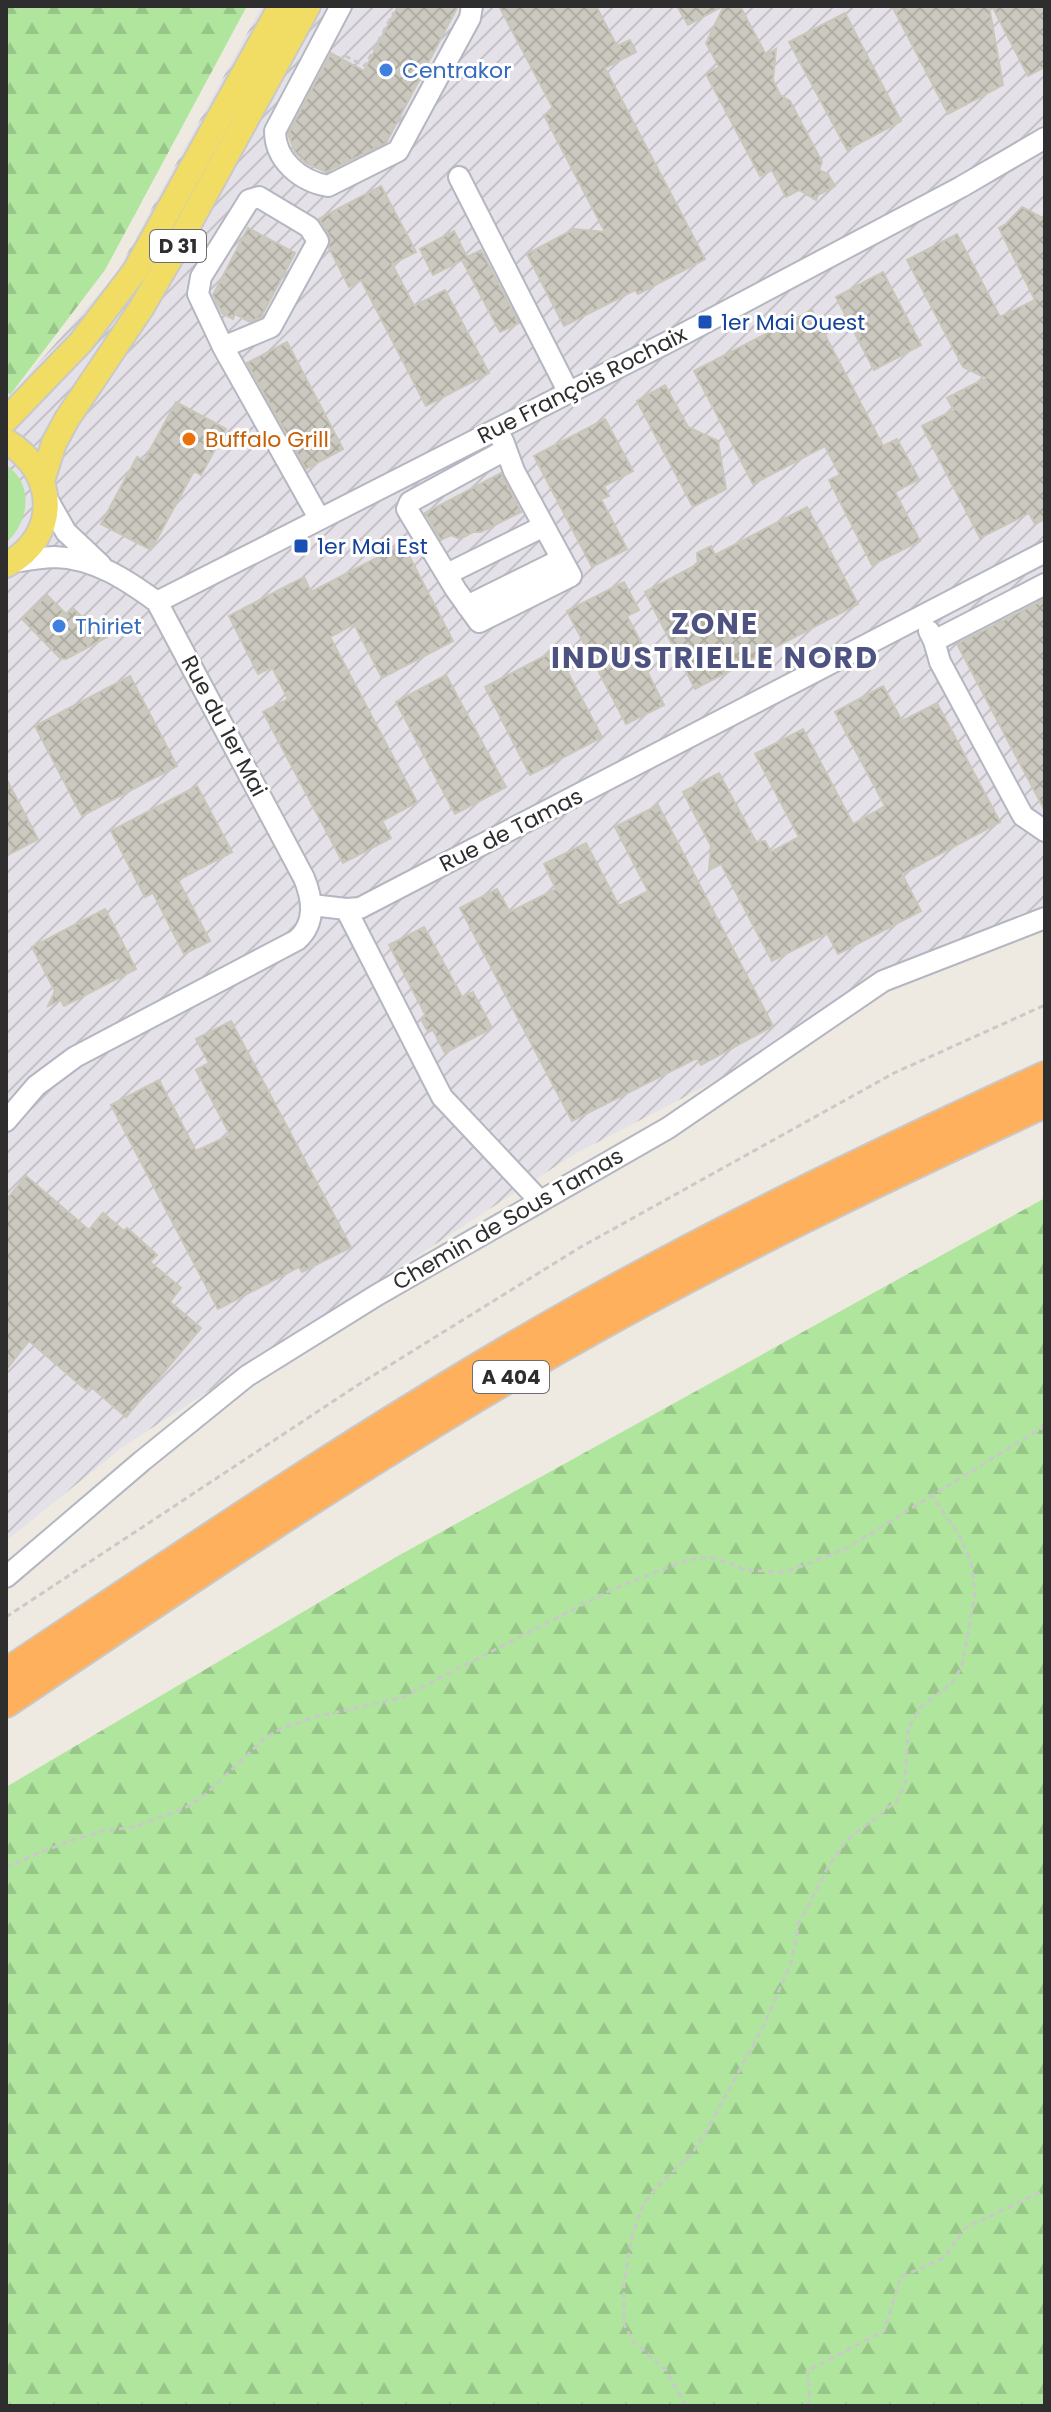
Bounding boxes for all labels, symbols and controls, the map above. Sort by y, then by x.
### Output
place label: Centrakor [402,55,511,86]
marker: Centrakor [377,61,395,79]
road number: D 31 [150,230,206,262]
place label: 1er Mai Ouest [721,307,865,338]
marker: 1er Mai Ouest [696,313,714,331]
street label: Rue François Rochaix [472,319,692,451]
place label: Buffalo Grill [205,424,329,455]
marker: Buffalo Grill [180,430,198,448]
place label: 1er Mai Est [317,531,428,562]
marker: 1er Mai Est [292,537,310,555]
district label: ZONE INDUSTRIELLE NORD [551,602,879,679]
place label: Thiriet [75,611,142,642]
marker: Thiriet [50,617,68,635]
street label: Rue du 1er Mai [174,650,274,802]
street label: Rue de Tamas [434,781,588,879]
street label: Chemin de Sous Tamas [387,1140,629,1298]
road number: A 404 [473,1361,549,1393]

